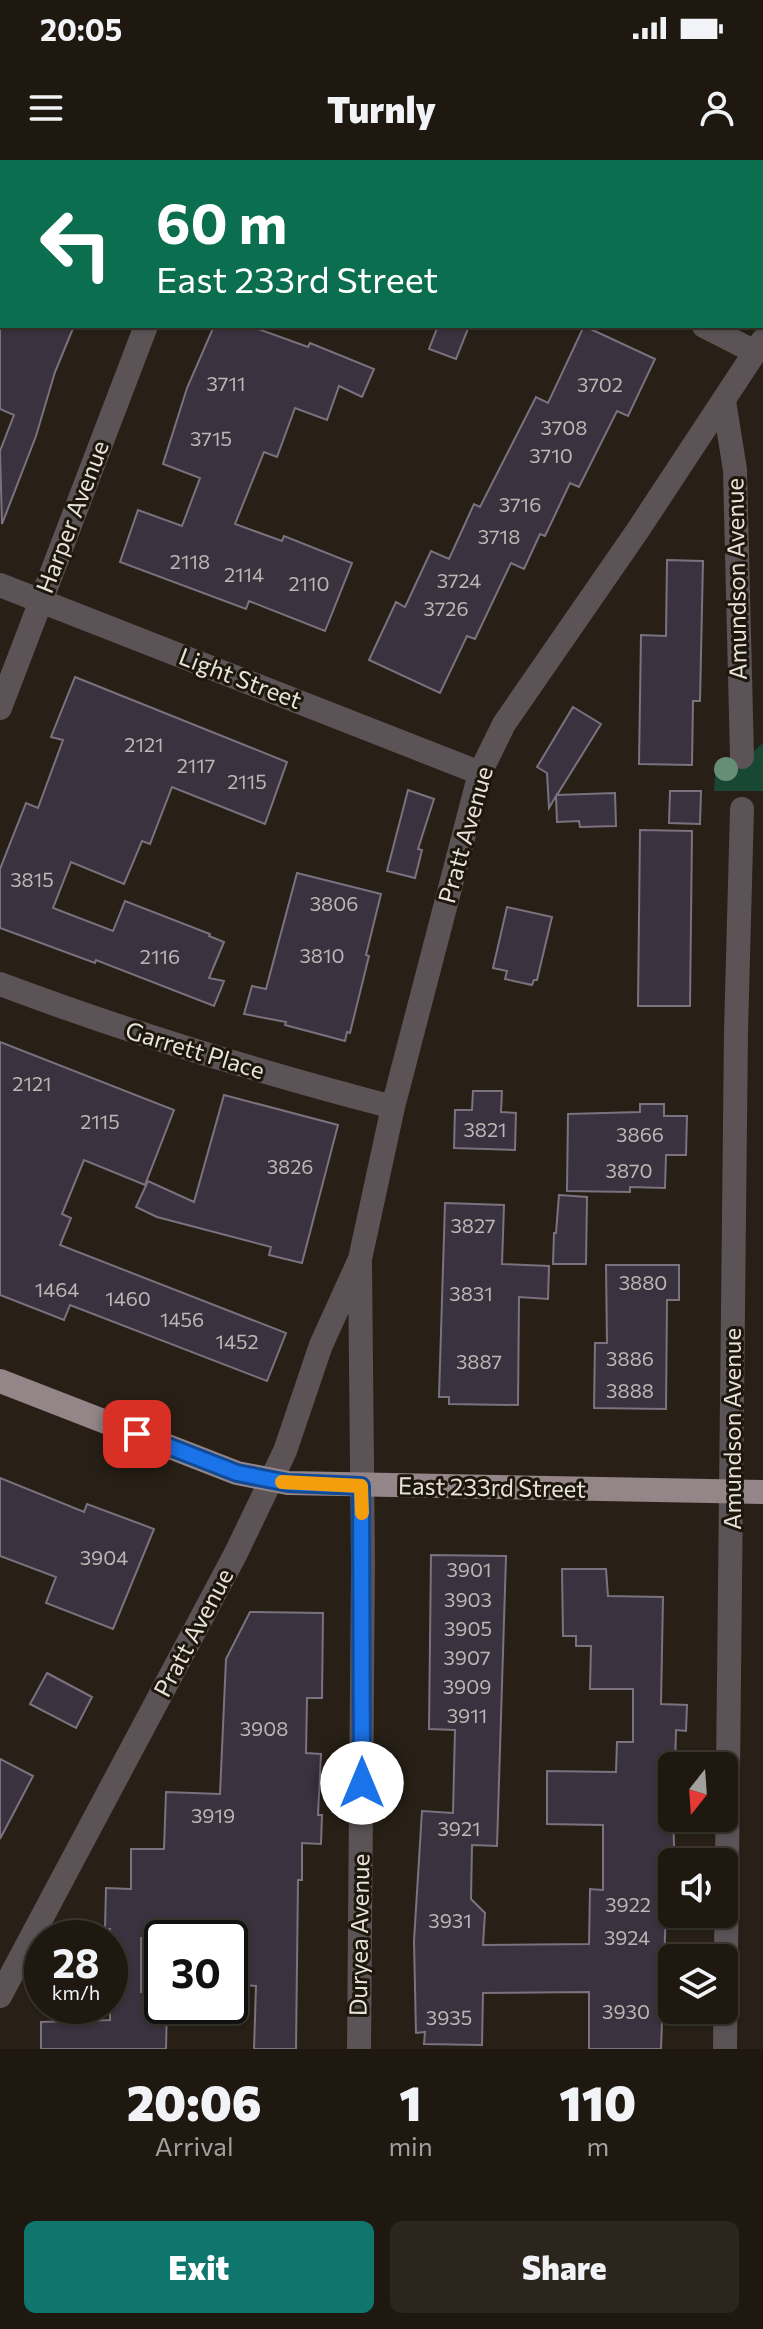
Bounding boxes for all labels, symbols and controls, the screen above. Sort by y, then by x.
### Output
text: 20:05 [40,10,122,47]
icon: menu [24,86,68,130]
text: Turnly [327,86,436,130]
icon: person [695,86,739,130]
text: 60 m [156,187,287,256]
icon: left [24,192,128,296]
text: East 233rd Street [156,256,438,300]
house number: 3711 [207,371,246,395]
house number: 3702 [577,372,623,396]
house number: 3708 [540,415,588,439]
house number: 3715 [190,426,232,450]
street label: Harper Avenue [29,436,114,597]
house number: 3710 [529,443,573,467]
street label: Amundson Avenue [719,478,752,680]
house number: 3716 [499,492,541,516]
house number: 3718 [478,524,520,548]
house number: 2118 [170,549,210,573]
house number: 2114 [224,562,264,586]
house number: 3724 [437,568,481,592]
house number: 2110 [288,571,330,595]
house number: 3726 [423,596,469,620]
street label: Light Street [175,641,306,714]
house number: 2121 [124,732,164,756]
house number: 2117 [177,753,215,777]
street label: Pratt Avenue [431,763,498,906]
house number: 2115 [227,769,267,793]
house number: 3815 [10,867,54,891]
house number: 3806 [310,891,358,915]
house number: 3810 [299,943,345,967]
house number: 2116 [140,944,180,968]
street label: Garrett Place [122,1015,268,1084]
house number: 2121 [12,1071,52,1095]
house number: 2115 [80,1109,120,1133]
house number: 3821 [463,1117,507,1141]
house number: 3866 [616,1122,664,1146]
house number: 3826 [267,1154,313,1178]
house number: 3870 [605,1158,653,1182]
house number: 3827 [450,1213,496,1237]
house number: 3880 [619,1270,667,1294]
house number: 1464 [35,1277,79,1301]
house number: 3831 [449,1281,493,1305]
house number: 1460 [105,1286,151,1310]
house number: 1456 [160,1307,204,1331]
street label: Amundson Avenue [717,1328,746,1530]
house number: 1452 [215,1329,259,1353]
house number: 3886 [606,1346,654,1370]
house number: 3887 [456,1349,502,1373]
house number: 3888 [606,1378,654,1402]
pin [103,1400,171,1468]
icon: arrive [115,1412,159,1456]
street label: East 233rd Street [398,1470,587,1503]
house number: 3904 [80,1545,128,1569]
house number: 3901 [446,1557,492,1581]
street label: Pratt Avenue [147,1563,239,1701]
house number: 3903 [444,1587,492,1611]
house number: 3905 [444,1616,492,1640]
house number: 3907 [443,1645,491,1669]
house number: 3909 [443,1674,491,1698]
house number: 3911 [447,1703,487,1727]
house number: 3908 [240,1716,288,1740]
position arrow [320,1741,404,1825]
north arrow [658,1752,738,1832]
map controls [658,1752,738,2024]
house number: 3919 [191,1803,235,1827]
house number: 3921 [437,1816,481,1840]
button: sound [658,1848,738,1928]
street label: Duryea Avenue [343,1853,374,2016]
house number: 3922 [605,1892,651,1916]
house number: 3931 [428,1908,472,1932]
speed limit sign: 30 [144,1920,248,2024]
house number: 3924 [604,1925,650,1949]
text: 28 [52,1937,100,1986]
button: layers [658,1944,738,2024]
text: km/h [52,1980,100,2004]
house number: 3930 [602,1999,650,2023]
house number: 3935 [426,2005,472,2029]
text: 20:06 [127,2072,262,2131]
text: 1 [399,2072,422,2131]
text: 110 [559,2072,636,2131]
text: Arrival [155,2130,234,2161]
text: min [388,2130,433,2161]
text: m [586,2130,609,2161]
button: Exit [24,2221,374,2313]
button: Share [390,2221,739,2313]

